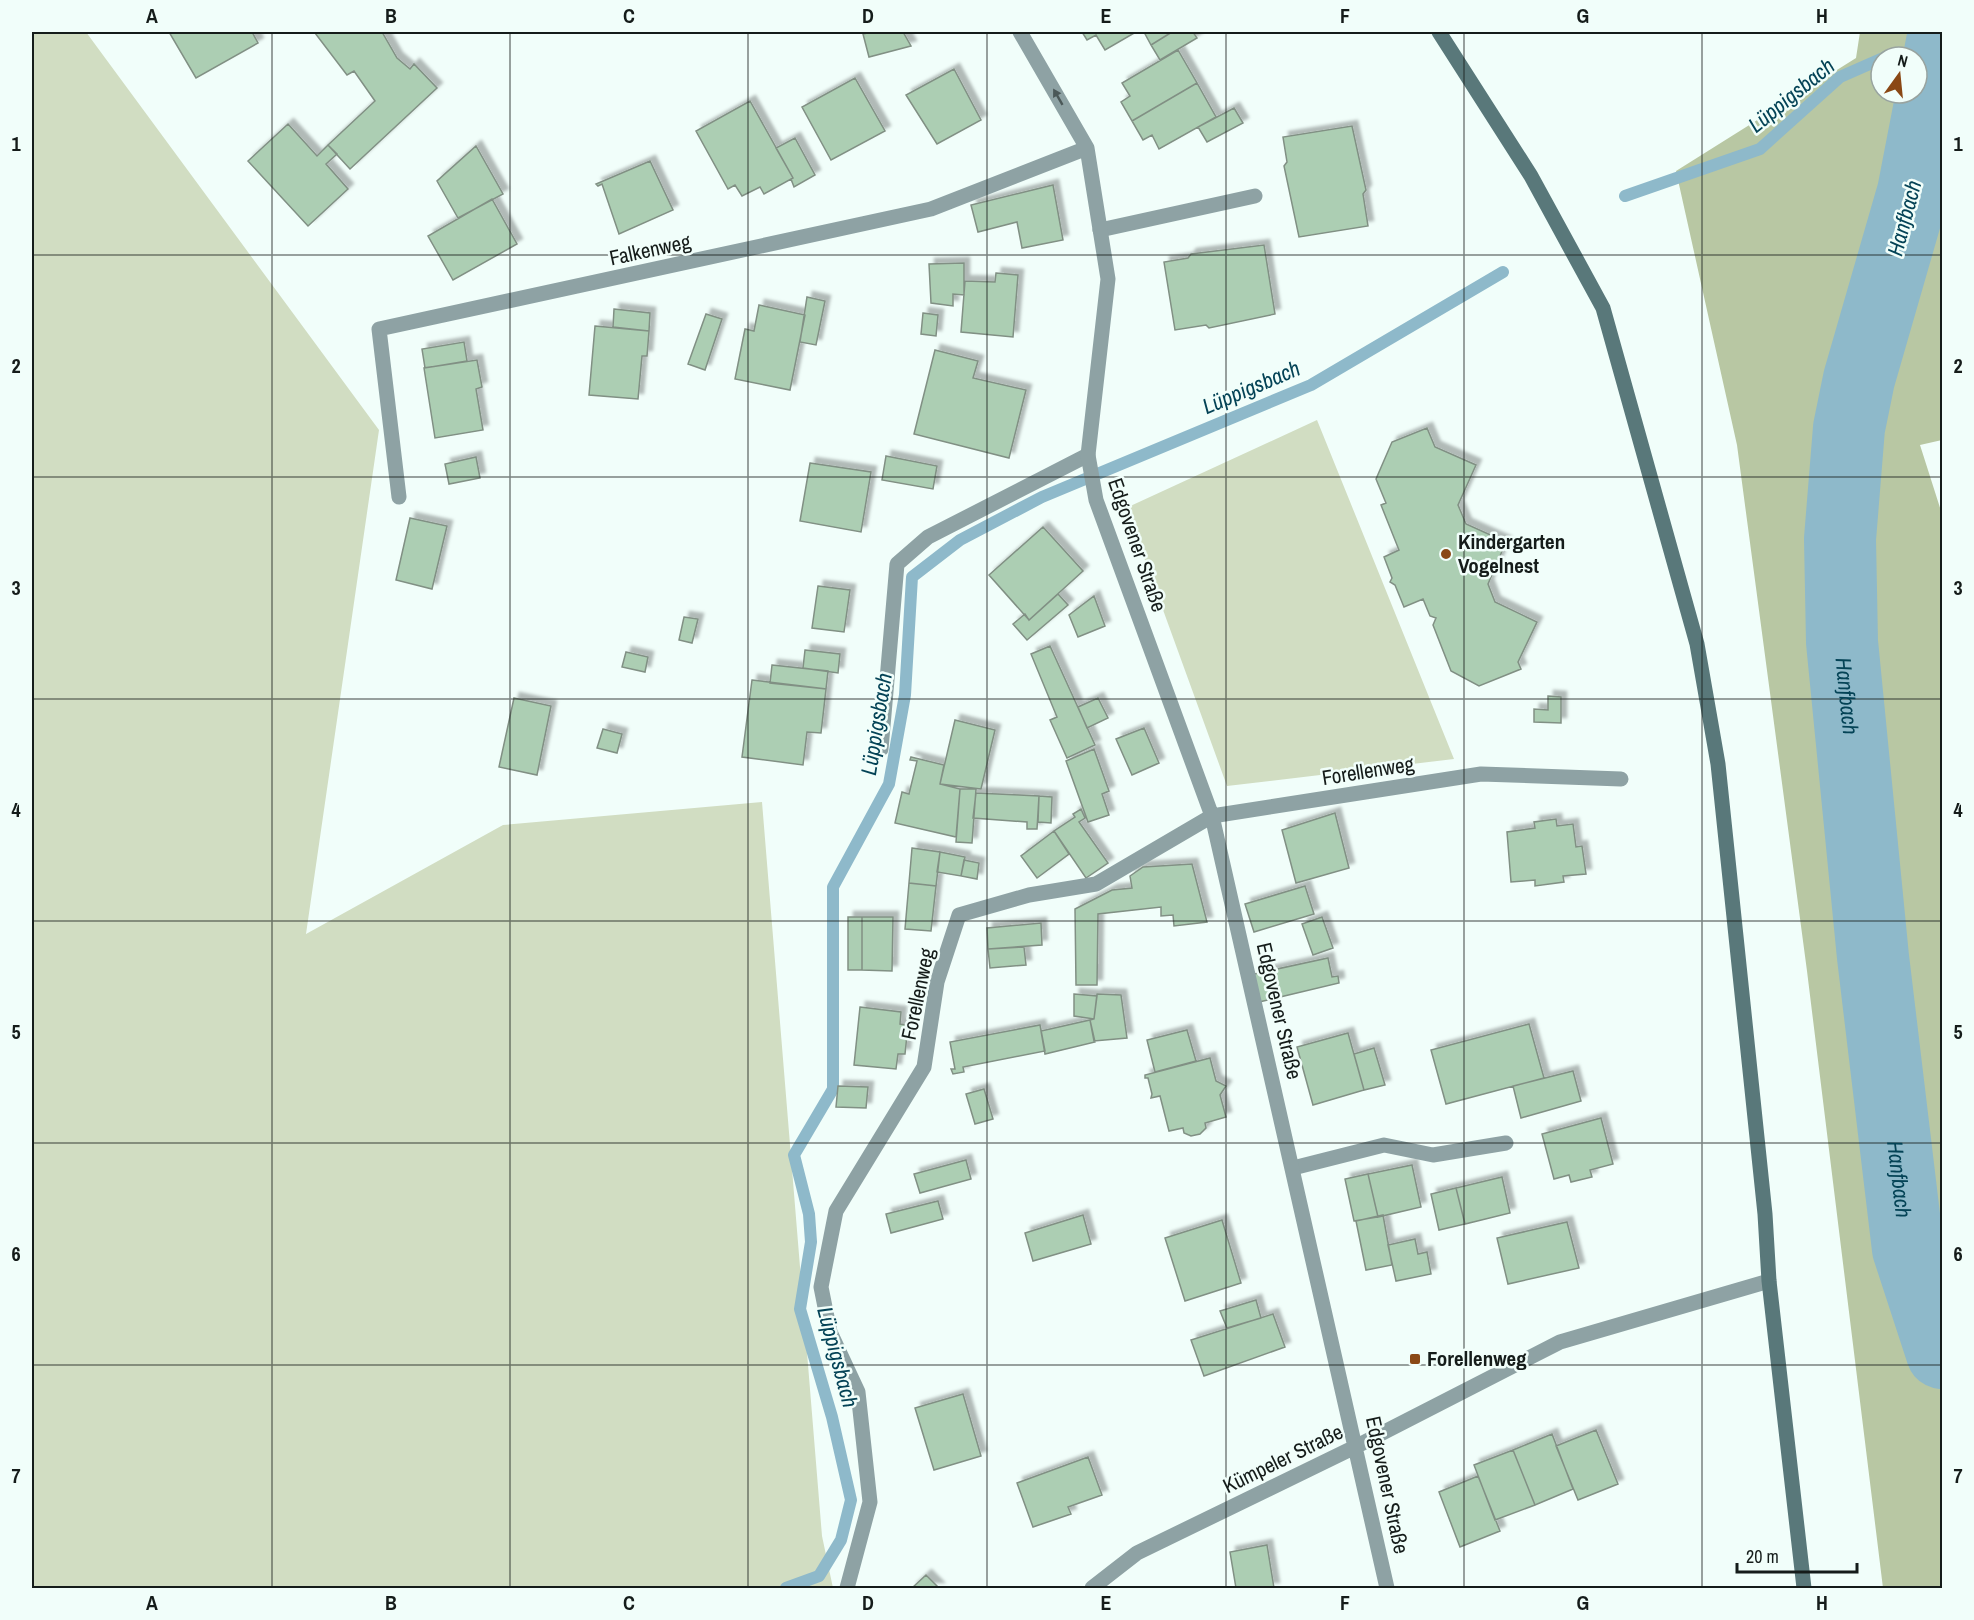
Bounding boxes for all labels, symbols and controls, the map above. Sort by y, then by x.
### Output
text: A [146,2,158,29]
text: B [385,2,397,29]
text: C [623,2,635,29]
text: D [862,2,874,29]
text: E [1101,2,1112,29]
text: F [1340,2,1350,29]
text: G [1577,2,1589,29]
text: H [1816,2,1828,29]
north arrow [1869,45,1929,105]
text: N [1895,49,1910,72]
water label: Lüppigsbach [1741,51,1841,139]
one-way arrow [1053,89,1063,106]
text: 1 [11,130,21,157]
text: 1 [1953,130,1963,157]
water label: Hanfbach [1880,177,1928,259]
street label: Falkenweg [607,227,694,272]
text: 2 [11,352,21,379]
text: 2 [1953,352,1963,379]
water label: Lüppigsbach [1198,353,1304,421]
street label: Edgovener Straße [1101,474,1174,616]
place label: Kindergarten Vogelnest [1458,527,1565,580]
marker: Kindergarten Vogelnest [1439,547,1453,561]
text: 3 [11,574,21,601]
text: 3 [1953,574,1963,601]
water label: Hanfbach [1829,656,1866,736]
water label: Lüppigsbach [853,671,899,777]
street label: Forellenweg [1320,749,1417,792]
text: 4 [11,796,21,823]
text: 4 [1953,796,1963,823]
street label: Edgovener Straße [1250,940,1309,1082]
street label: Forellenweg [894,945,941,1042]
text: 5 [11,1018,21,1045]
text: 5 [1953,1018,1963,1045]
water label: Hanfbach [1880,1139,1919,1219]
text: 6 [11,1240,21,1267]
text: 6 [1953,1240,1963,1267]
water label: Lüppigsbach [810,1303,866,1411]
place label: Forellenweg [1427,1344,1527,1373]
marker: Forellenweg [1408,1352,1422,1366]
street label: Edgovener Straße [1359,1414,1416,1556]
street label: Kümpeler Straße [1218,1417,1348,1500]
text: 7 [11,1462,21,1489]
text: 7 [1953,1462,1963,1489]
scale bar [1737,1536,1857,1574]
text: 20 m [1746,1544,1779,1569]
text: A [146,1589,158,1616]
text: B [385,1589,397,1616]
text: C [623,1589,635,1616]
text: D [862,1589,874,1616]
text: E [1101,1589,1112,1616]
text: F [1340,1589,1350,1616]
text: G [1577,1589,1589,1616]
text: H [1816,1589,1828,1616]

